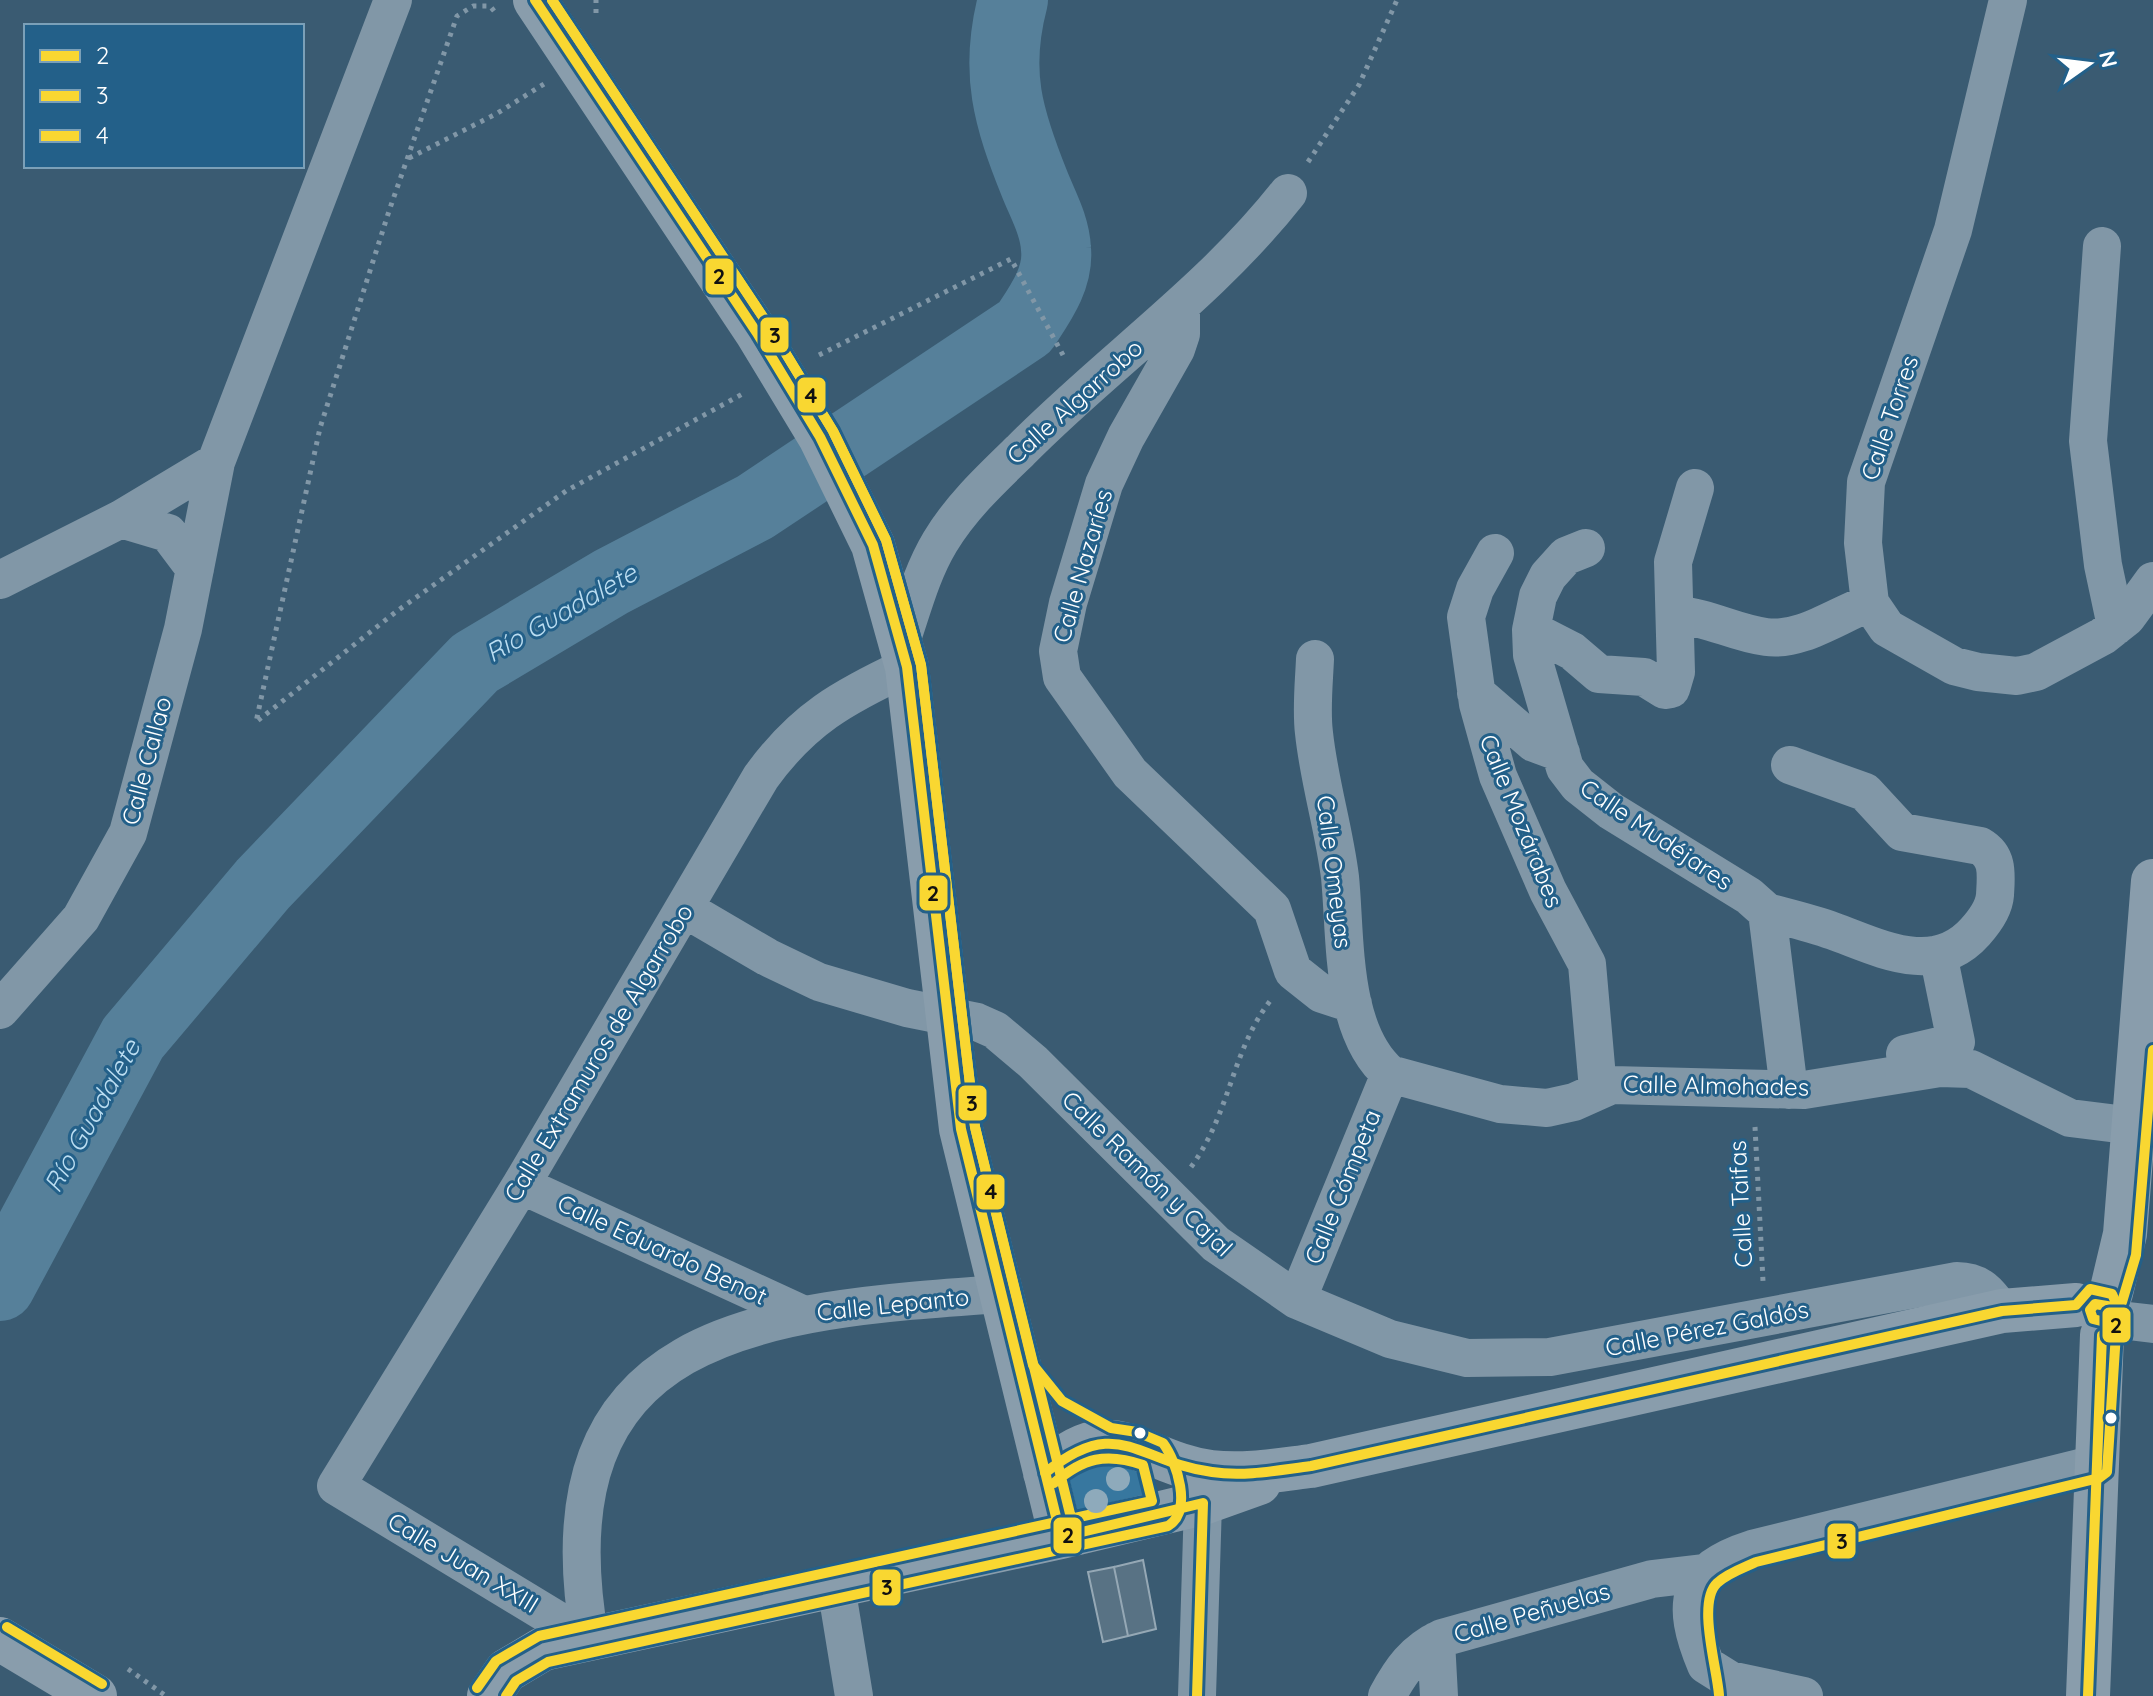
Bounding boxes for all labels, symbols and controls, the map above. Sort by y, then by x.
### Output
legend [24,24,304,168]
north arrow [2049,24,2129,104]
text: 2 [96,40,109,70]
text: N [2093,48,2124,70]
text: 3 [96,80,109,110]
text: 4 [96,120,109,150]
line badge: 2 [704,257,735,296]
text: 2 [713,262,725,290]
line badge: 3 [759,316,790,354]
text: 3 [769,321,781,349]
street label: Calle Algarrobo [1000,332,1149,470]
street label: Calle Torres [1854,351,1924,484]
line badge: 4 [796,376,827,414]
text: 4 [805,381,818,409]
street label: Calle Nazaríes [1046,485,1118,646]
water label: Río Guadalete [479,555,644,669]
street label: Calle Callao [115,693,178,828]
street label: Calle Mozárabes [1474,730,1570,912]
street label: Calle Mudéjares [1575,772,1738,896]
street label: Calle Omeyas [1311,793,1359,950]
line badge: 2 [918,874,949,912]
text: 2 [927,879,939,907]
street label: Calle Extramuros de Algarrobo [497,898,699,1207]
water label: Río Guadalete [36,1032,148,1198]
street label: Calle Almohades [1623,1068,1809,1102]
line badge: 3 [957,1084,988,1122]
street label: Calle Ramón y Cajal [1056,1084,1239,1262]
text: 3 [966,1089,978,1117]
street label: Calle Cómpeta [1297,1105,1387,1268]
street label: Calle Taifas [1722,1140,1758,1268]
line badge: 4 [975,1173,1006,1211]
text: 4 [985,1177,998,1205]
street label: Calle Eduardo Benot [553,1187,772,1311]
street label: Calle Lepanto [815,1281,971,1327]
street label: Calle Pérez Galdós [1603,1294,1811,1362]
line badge: 2 [2101,1306,2132,1344]
text: 2 [2110,1311,2122,1339]
unlabelled marker [2103,1410,2119,1426]
unlabelled marker [1132,1425,1148,1441]
street label: Calle Juan XXIII [383,1505,544,1619]
line badge: 2 [1052,1516,1083,1555]
text: 2 [1062,1521,1074,1549]
line badge: 3 [1826,1522,1857,1560]
text: 3 [1836,1527,1848,1555]
line badge: 3 [871,1568,902,1607]
text: 3 [881,1573,893,1601]
street label: Calle Peñuelas [1450,1575,1613,1649]

